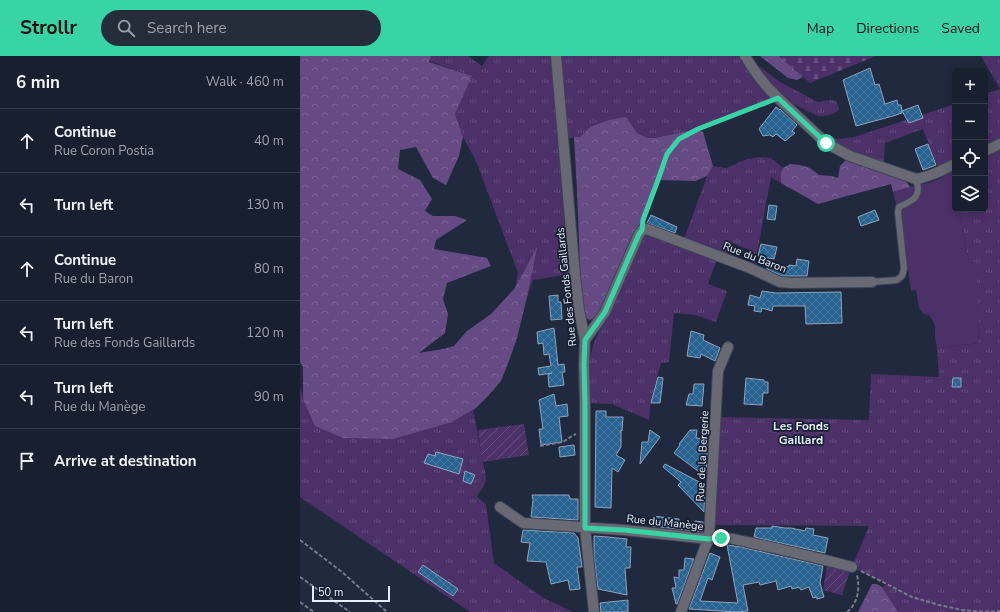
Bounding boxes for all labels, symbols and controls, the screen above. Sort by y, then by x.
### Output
search box [101,10,381,46]
text: Strollr [20,15,77,41]
icon: search [115,17,137,39]
text: Search here [147,18,227,38]
text: Map [807,19,834,38]
text: Directions [856,19,919,38]
text: Saved [941,19,980,38]
map controls [952,68,988,212]
button: + [952,68,988,104]
text: 6 min [16,71,60,94]
text: Walk · 460 m [206,73,284,91]
button: − [952,104,988,140]
text: Continue [54,122,116,142]
icon: ahead [16,130,38,152]
text: 40 m [254,132,284,150]
route start [817,134,835,152]
button: locate [952,140,988,176]
text: Rue Coron Postia [54,142,154,160]
button: layers [952,176,988,212]
icon: left [16,194,38,216]
text: Turn left [54,195,113,215]
text: 130 m [246,196,284,214]
street label: Rue des Fonds Gaillards [553,227,580,347]
street label: Rue du Baron [721,238,789,276]
text: Continue [54,250,116,270]
icon: ahead [16,258,38,280]
text: 80 m [254,260,284,278]
text: Rue du Baron [54,270,133,288]
text: Turn left [54,314,113,334]
icon: left [16,322,38,344]
text: 120 m [246,324,284,342]
text: Rue des Fonds Gaillards [54,334,195,352]
text: Turn left [54,378,113,398]
icon: left [16,386,38,408]
text: 90 m [254,388,284,406]
text: Rue du Manège [54,398,145,416]
street label: Rue de la Bergerie [693,410,712,502]
district label: Les Fonds Gaillard [773,418,829,448]
icon: arrive [16,450,38,472]
text: Arrive at destination [54,451,197,471]
street label: Rue du Manège [626,511,704,534]
route end [712,529,730,547]
scale bar [312,584,390,603]
text: 50 m [318,585,343,600]

